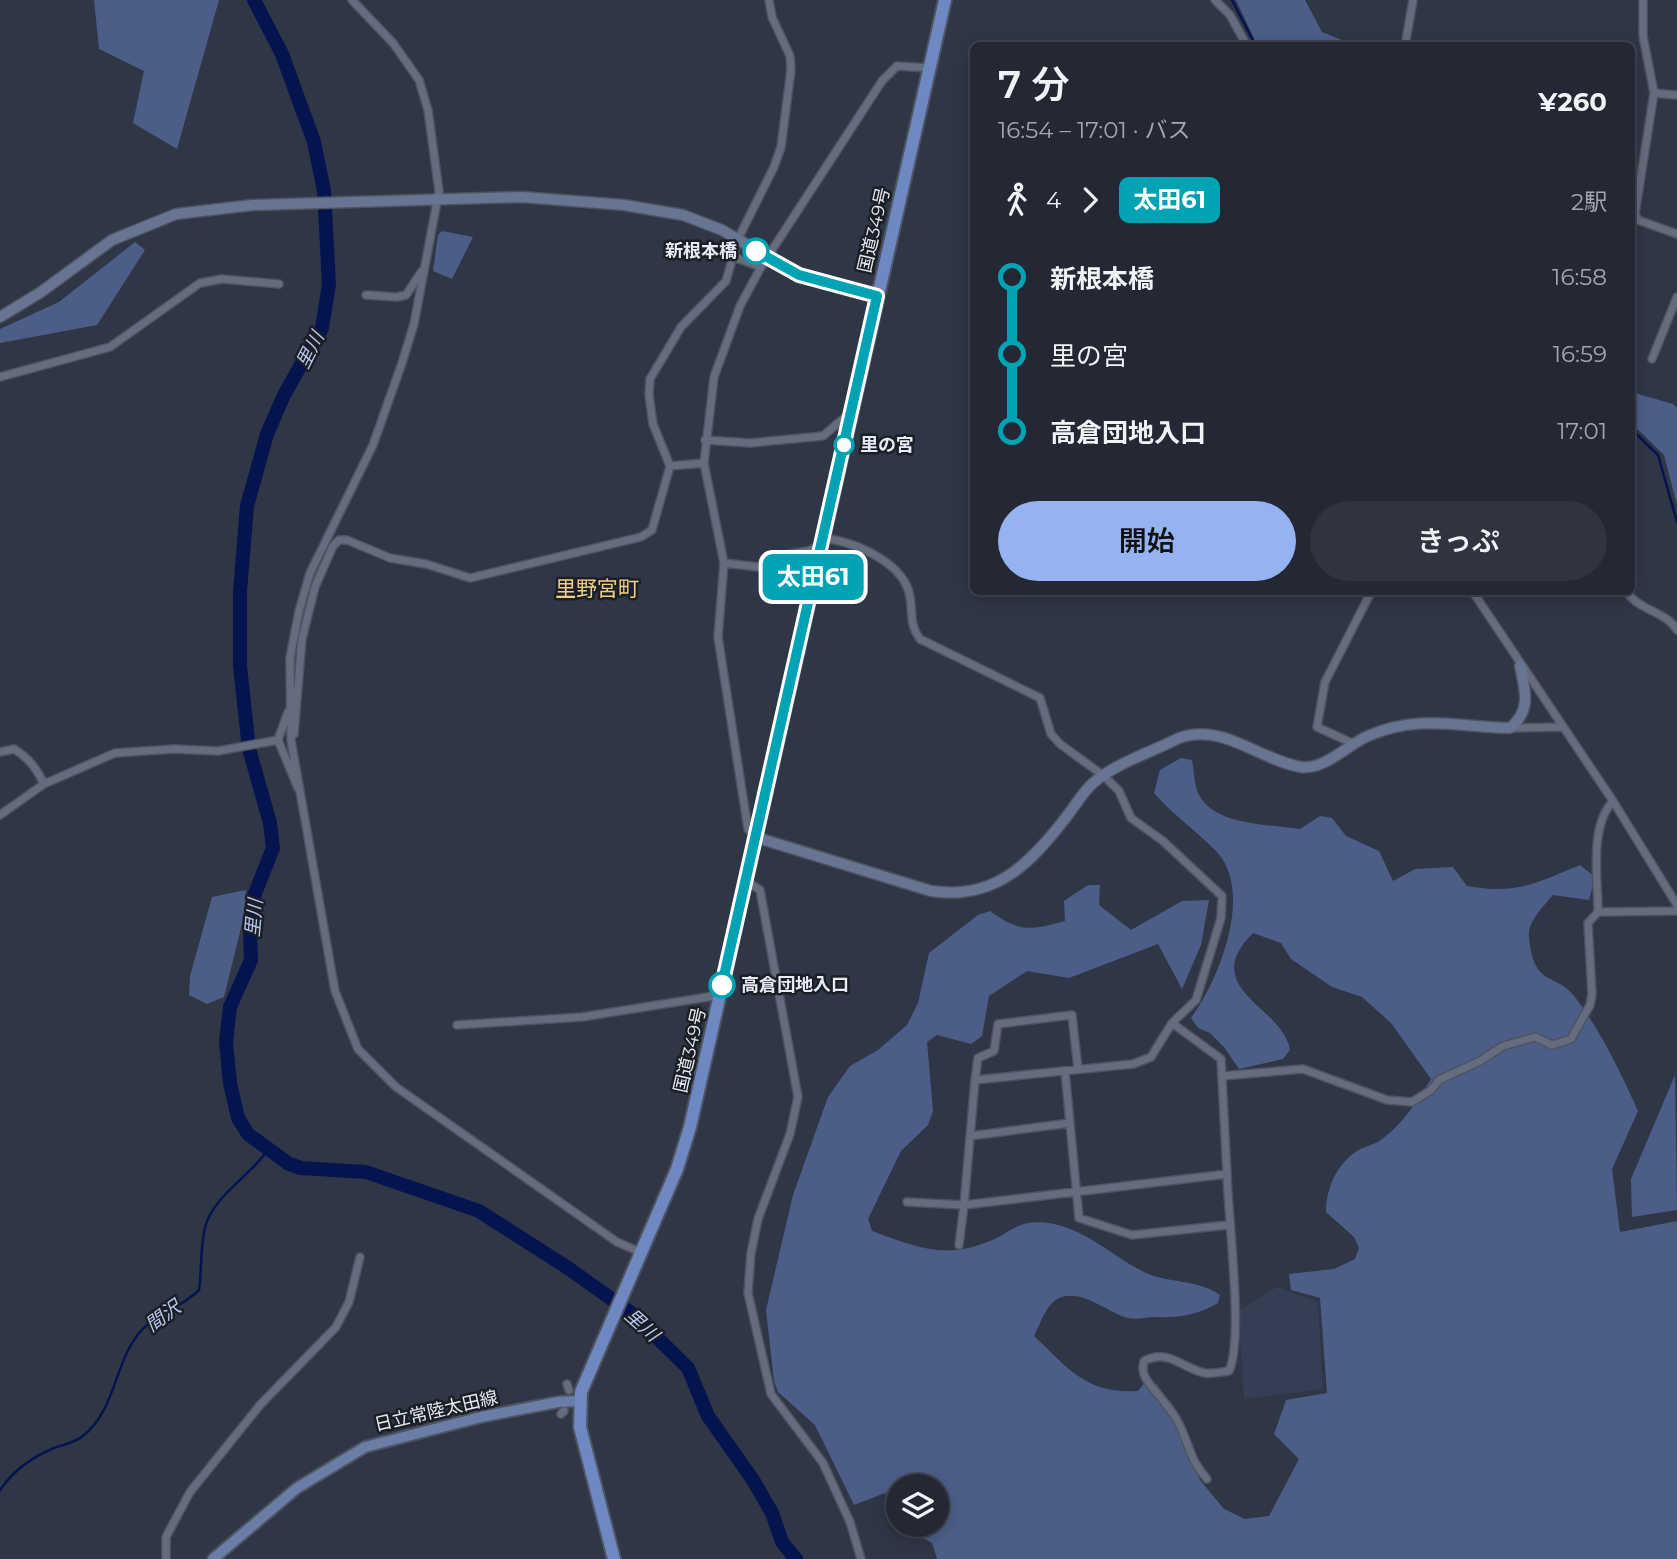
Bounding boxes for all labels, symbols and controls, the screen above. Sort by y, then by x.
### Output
text: 7 分 [998,61,1070,108]
text: ¥260 [1538,86,1607,118]
text: 16:54 – 17:01 · バス [998,116,1191,144]
icon: walk [998,181,1036,219]
icon: forward [1071,181,1109,219]
street label: 国道349号 [854,185,894,275]
text: 太田61 [1133,185,1206,214]
text: 4 [1046,186,1061,214]
text: 2駅 [1571,188,1607,216]
marker: 新根本橋 [743,238,769,264]
place label: 新根本橋 [665,240,737,262]
text: 新根本橋 [1050,263,1154,295]
text: 16:58 [1552,263,1607,291]
water label: 里川 [291,326,330,372]
text: 里の宮 [1050,340,1128,372]
text: 16:59 [1553,340,1607,368]
text: 高倉団地入口 [1050,417,1206,449]
text: 17:01 [1557,417,1607,445]
place label: 里の宮 [860,434,914,456]
marker: 里の宮 [834,435,854,455]
button: 開始 [998,501,1296,581]
button: きっぷ [1310,501,1607,581]
line badge: 太田61 [764,554,862,600]
text: 太田61 [777,562,849,591]
district label: 里野宮町 [555,576,639,601]
water label: 里川 [241,896,267,938]
marker: 高倉団地入口 [709,972,735,998]
place label: 高倉団地入口 [741,974,849,996]
street label: 国道349号 [670,1005,710,1095]
water label: 間沢 [141,1294,188,1336]
water label: 里川 [620,1304,665,1348]
street label: 日立常陸太田線 [372,1386,500,1436]
map controls [886,1474,949,1537]
button: layers [886,1474,949,1537]

